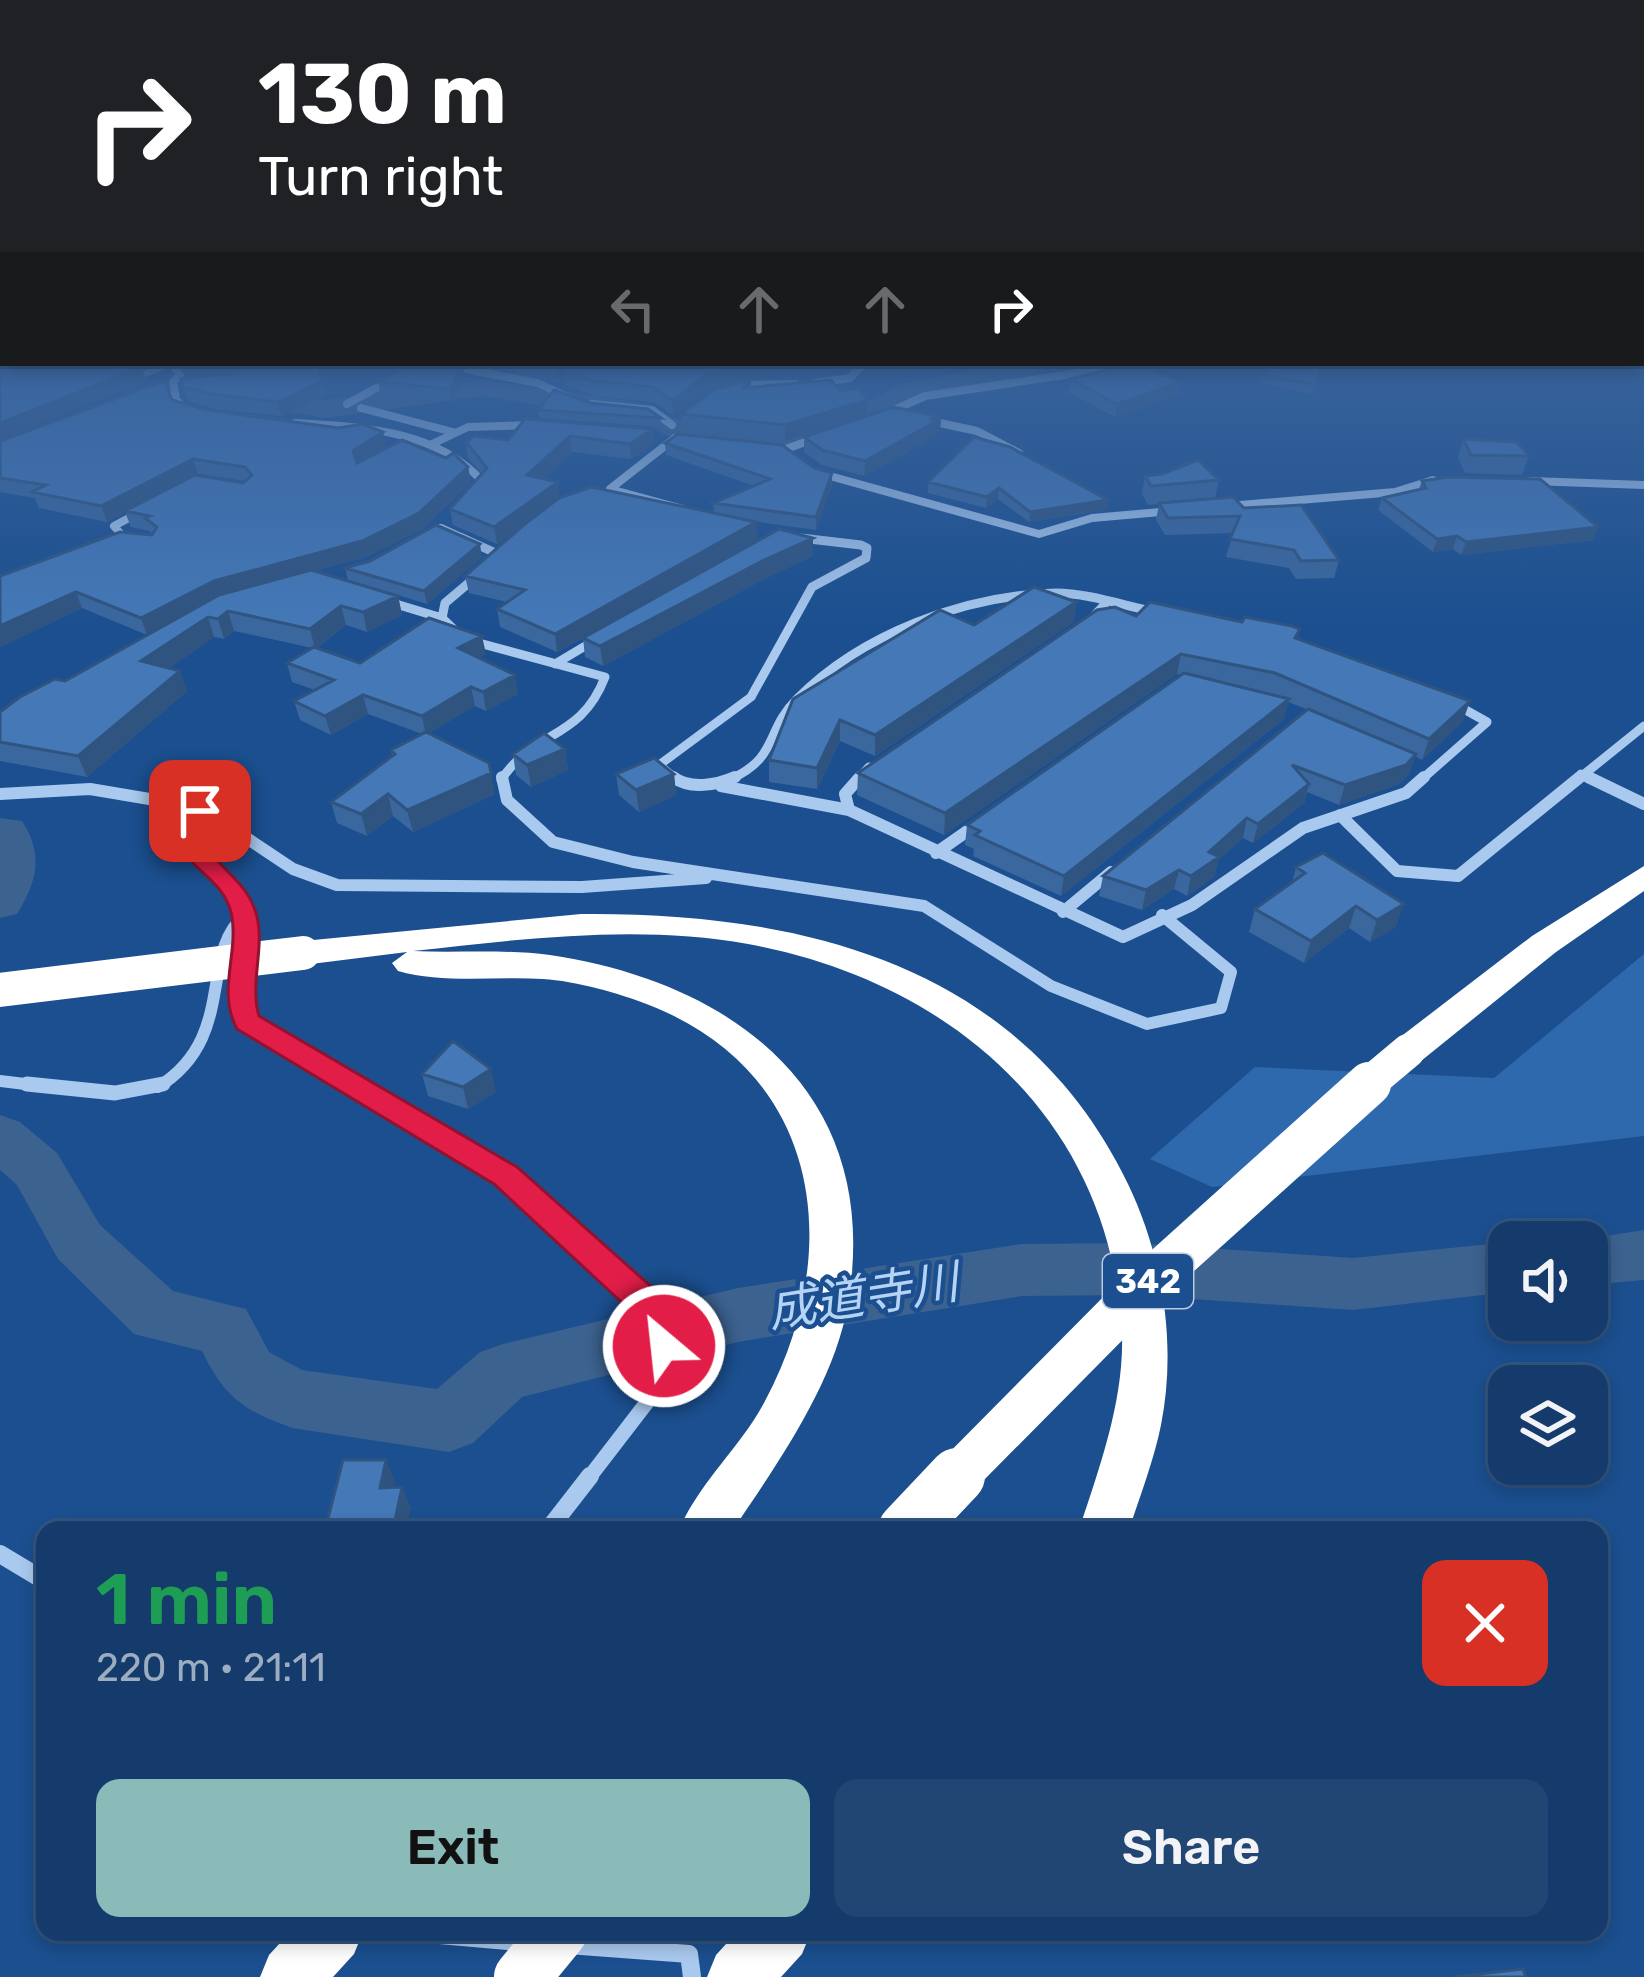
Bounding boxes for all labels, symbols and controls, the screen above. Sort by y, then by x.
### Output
text: 130 m [258,44,507,144]
icon: right [60,48,216,204]
text: Turn right [258,145,503,209]
icon: left [600,276,666,342]
icon: ahead [726,276,792,342]
icon: ahead [852,276,918,342]
icon: right [978,276,1044,342]
pin [149,760,251,862]
icon: arrive [167,778,233,844]
map controls [1488,1221,1608,1485]
button: sound [1488,1221,1608,1341]
water label: 成道寺川 [764,1252,967,1339]
road number: 342 [1103,1254,1193,1308]
position arrow [601,1283,727,1409]
button: layers [1488,1365,1608,1485]
text: 1 min [96,1557,277,1642]
button: close [1422,1560,1548,1686]
text: 220 m · 21:11 [96,1645,326,1691]
button: Exit [96,1779,810,1917]
button: Share [834,1779,1548,1917]

